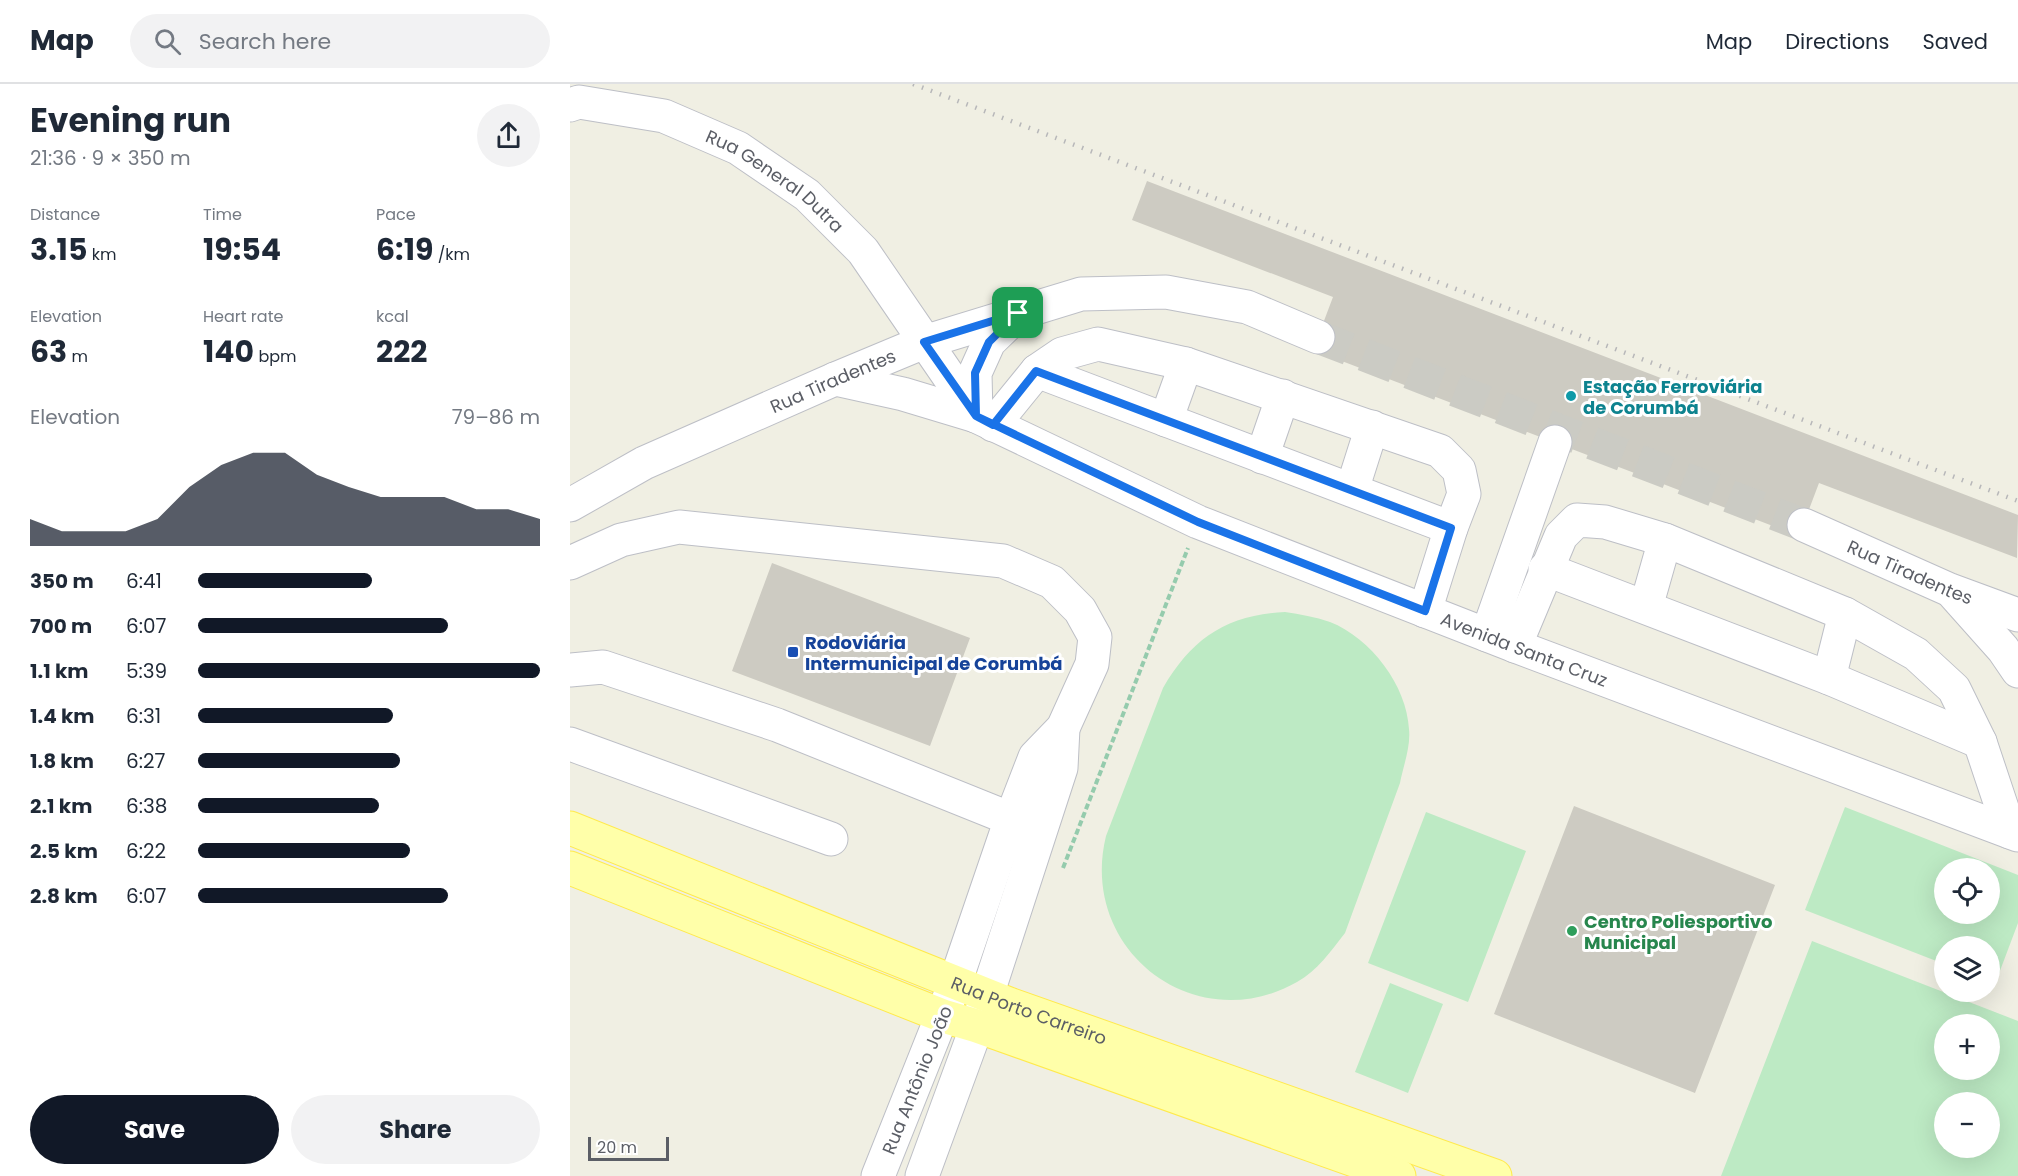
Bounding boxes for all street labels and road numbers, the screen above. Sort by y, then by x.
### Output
street label: Rua General Dutra [702,123,850,238]
street label: Rua Tiradentes [766,343,899,419]
street label: Rua Tiradentes [1843,533,1976,610]
street label: Avenida Santa Cruz [1437,606,1611,692]
street label: Rua Porto Carreiro [948,970,1111,1050]
street label: Rua Antônio João [876,1002,958,1158]

